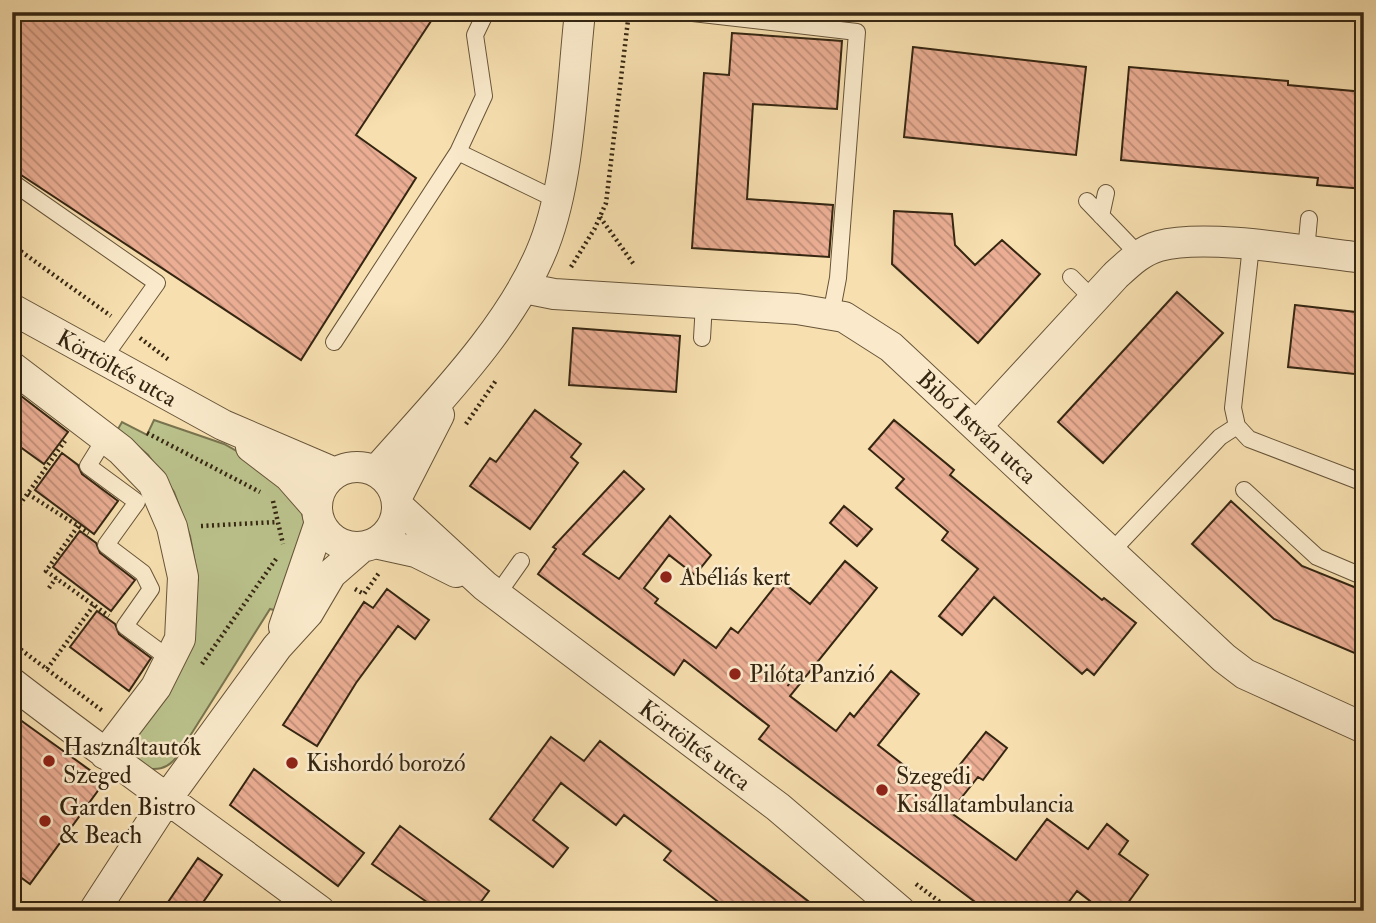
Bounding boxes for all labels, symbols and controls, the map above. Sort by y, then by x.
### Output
street label: Körtöltés utca [51,323,183,415]
street label: Bibó István utca [910,364,1044,492]
place label: Abéliás kert [679,562,791,593]
marker: Abéliás kert [658,569,674,585]
place label: Pilóta Panzió [749,659,875,690]
marker: Pilóta Panzió [727,666,743,682]
street label: Körtöltés utca [632,693,758,798]
place label: Használtautók Szeged [63,732,202,791]
place label: Kishordó borozó [306,748,466,779]
marker: Használtautók Szeged [41,753,57,769]
marker: Kishordó borozó [284,755,300,771]
place label: Szegedi Kisállatambulancia [896,761,1075,820]
marker: Szegedi Kisállatambulancia [874,782,890,798]
place label: Garden Bistro & Beach [59,792,196,851]
marker: Garden Bistro & Beach [37,813,53,829]

